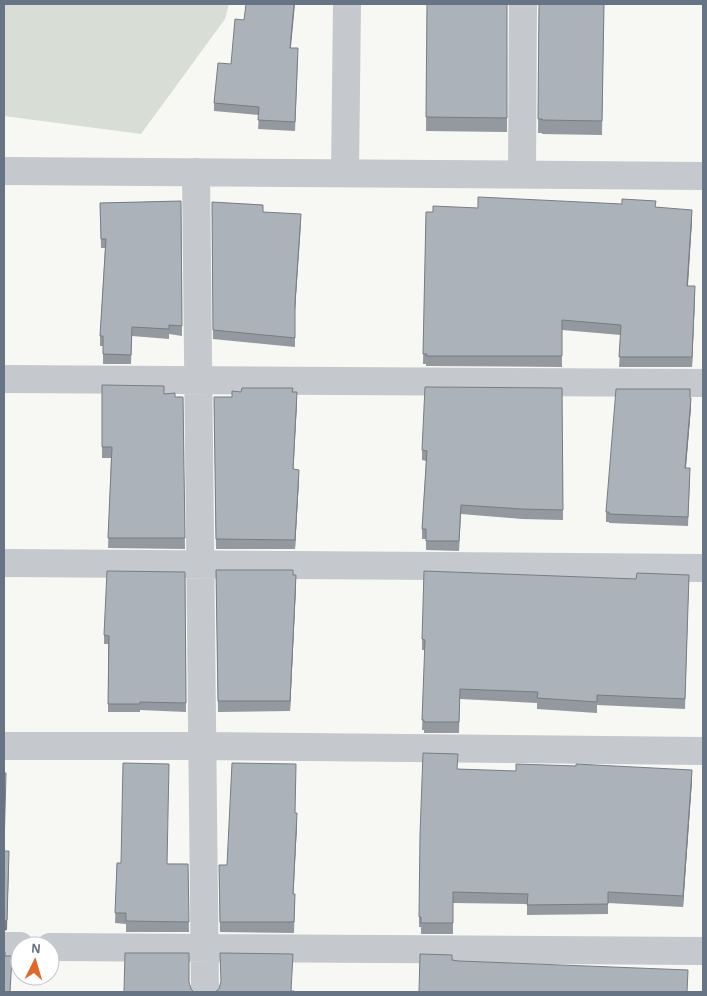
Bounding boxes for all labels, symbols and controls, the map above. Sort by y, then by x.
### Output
north arrow [10,936,60,986]
text: N [31,942,42,956]

